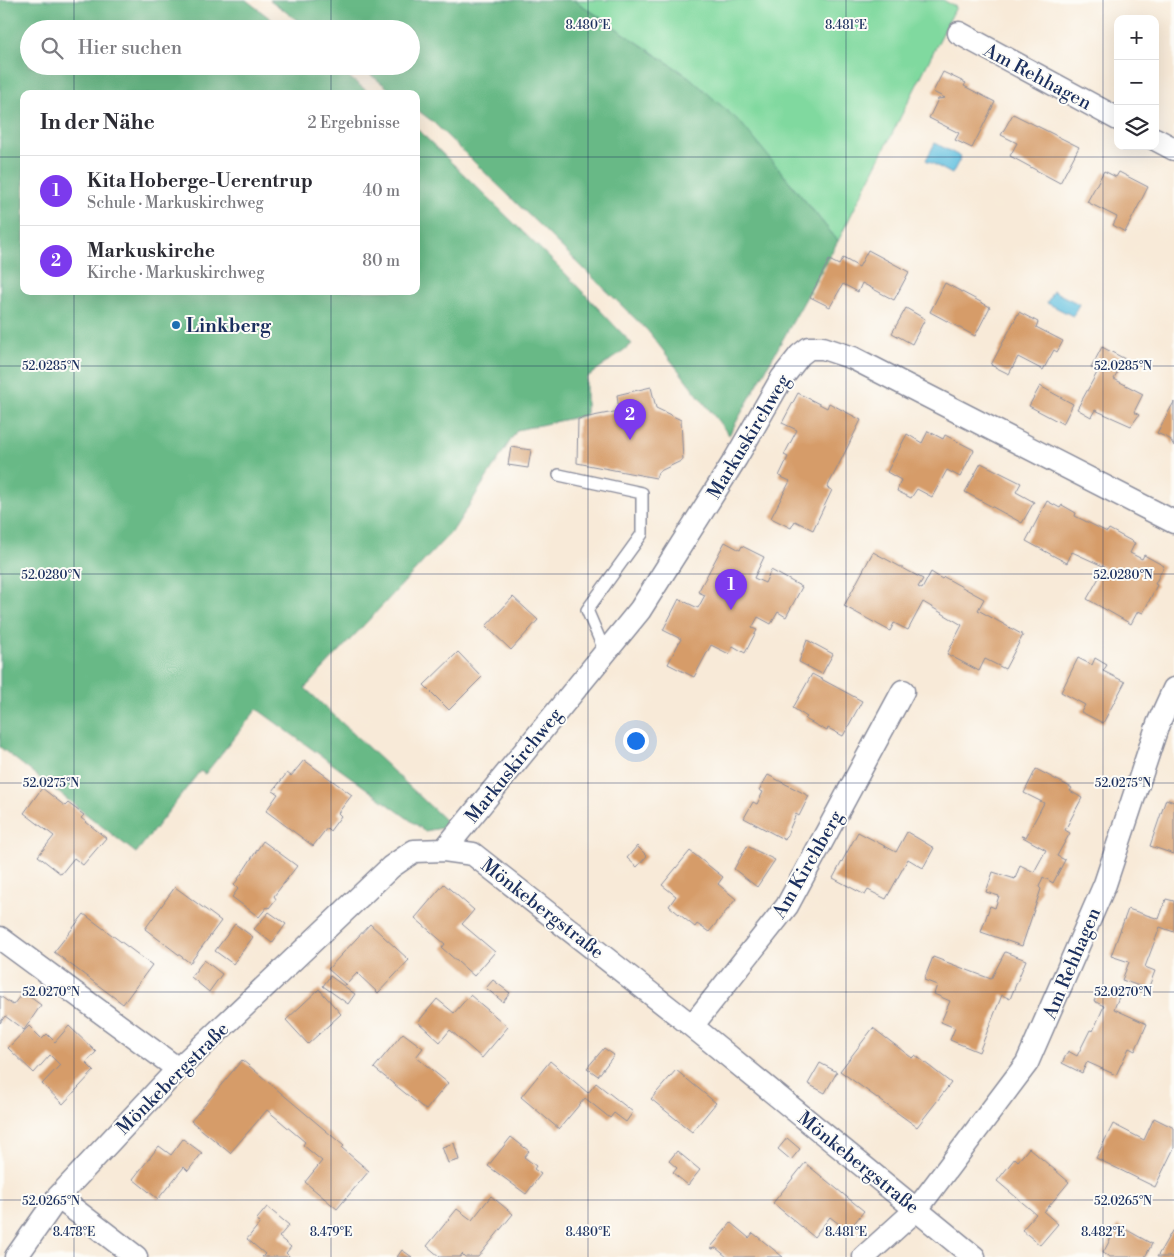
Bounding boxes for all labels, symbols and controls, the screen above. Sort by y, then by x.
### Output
map controls [1114,15,1159,150]
button: + [1114,15,1159,60]
text: 8.480°E [565,18,611,33]
text: 8.481°E [825,18,867,33]
search box [20,20,420,75]
icon: search [38,34,66,62]
text: Hier suchen [78,36,182,60]
street label: Am Rehhagen [978,38,1096,115]
button: − [1114,60,1159,105]
button: layers [1114,105,1159,150]
text: In der Nähe [40,110,155,136]
text: 2 Ergebnisse [308,113,400,133]
text: Kita Hoberge-Uerentrup [87,169,313,193]
text: 1 [52,181,60,201]
text: 40 m [363,181,400,201]
text: Schule · Markuskirchweg [87,193,264,213]
text: Markuskirche [87,239,215,263]
text: 2 [51,251,61,271]
text: 80 m [362,251,400,271]
text: Kirche · Markuskirchweg [87,263,264,283]
place label: Linkberg [186,314,272,338]
marker: Linkberg [170,319,182,331]
text: 52.0285°N [22,359,80,374]
text: 52.0285°N [1094,359,1152,374]
street label: Markuskirchweg [702,370,796,503]
pin: 2 [614,399,646,440]
text: 52.0280°N [21,568,81,583]
text: 52.0280°N [1093,568,1153,583]
pin: 1 [715,569,747,610]
street label: Markuskirchweg [460,703,568,828]
your location [623,728,649,754]
text: 52.0275°N [23,776,79,791]
text: 52.0275°N [1095,776,1151,791]
street label: Am Kirchberg [767,806,849,924]
street label: Mönkebergstraße [476,853,609,964]
street label: Am Rehhagen [1037,904,1106,1024]
text: 52.0270°N [22,985,80,1000]
text: 52.0270°N [1094,985,1152,1000]
street label: Mönkebergstraße [111,1017,234,1140]
street label: Mönkebergstraße [793,1106,924,1219]
text: 52.0265°N [22,1194,80,1209]
text: 52.0265°N [1094,1194,1152,1209]
text: 8.478°E [53,1225,95,1240]
text: 8.479°E [310,1225,352,1240]
text: 8.480°E [565,1225,611,1240]
text: 8.481°E [825,1225,867,1240]
text: 8.482°E [1081,1225,1125,1240]

